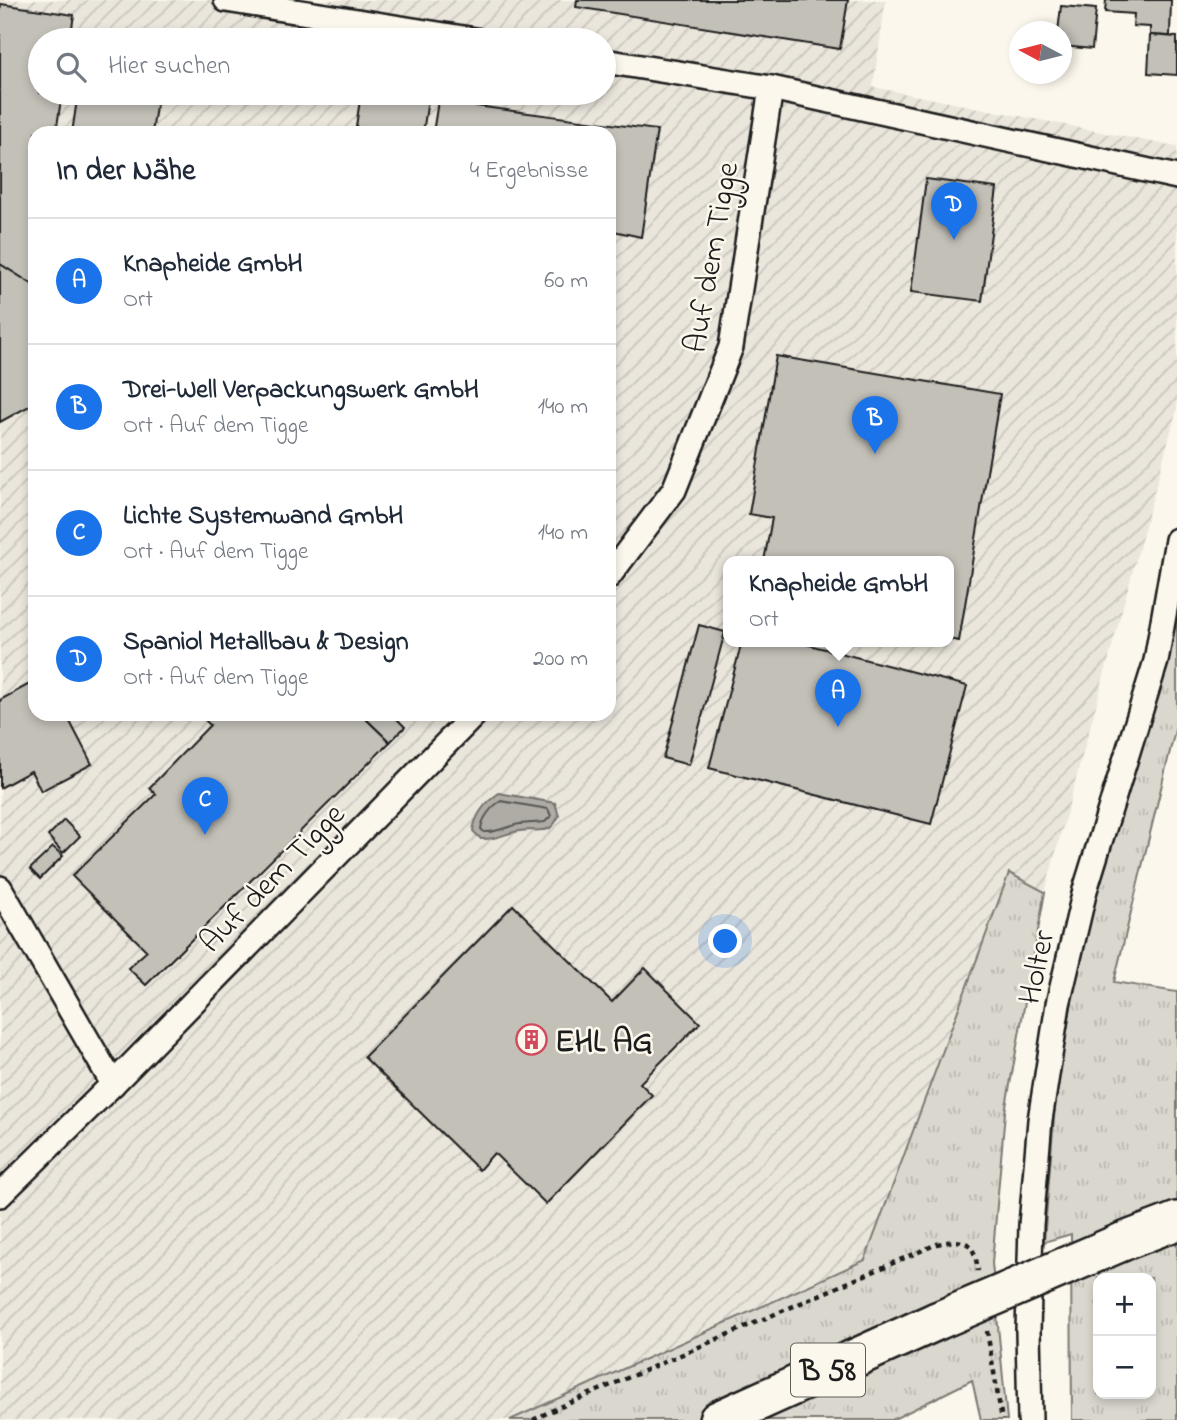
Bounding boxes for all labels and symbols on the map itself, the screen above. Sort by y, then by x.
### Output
north arrow [1009,21,1072,84]
street label: Auf dem Tigge [674,158,753,357]
pin: D [931,182,977,240]
pin: B [852,396,898,454]
pin: A [815,669,861,727]
pin: C [182,777,228,835]
street label: Auf dem Tigge [190,793,358,965]
your location [708,924,742,958]
street label: Holter [1008,926,1069,1009]
place label: EHL AG [555,1020,653,1067]
building icon: EHL AG [515,1023,549,1057]
road number: B 58 [791,1344,865,1396]

